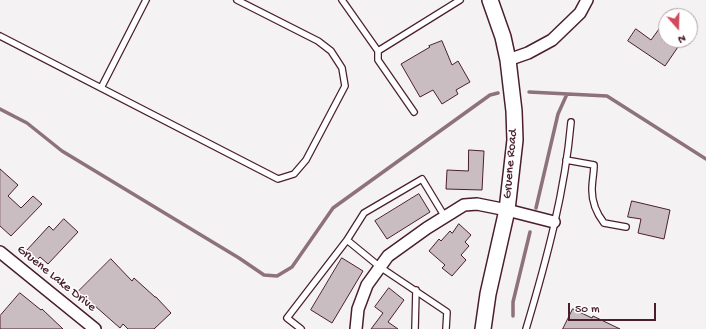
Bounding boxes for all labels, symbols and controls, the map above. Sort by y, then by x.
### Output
north arrow [658,8,698,48]
text: N [676,31,687,45]
street label: Gruene Road [500,128,522,200]
street label: Gruene Lake Drive [13,242,99,316]
scale bar [570,295,658,321]
text: 50 m [575,303,600,317]

